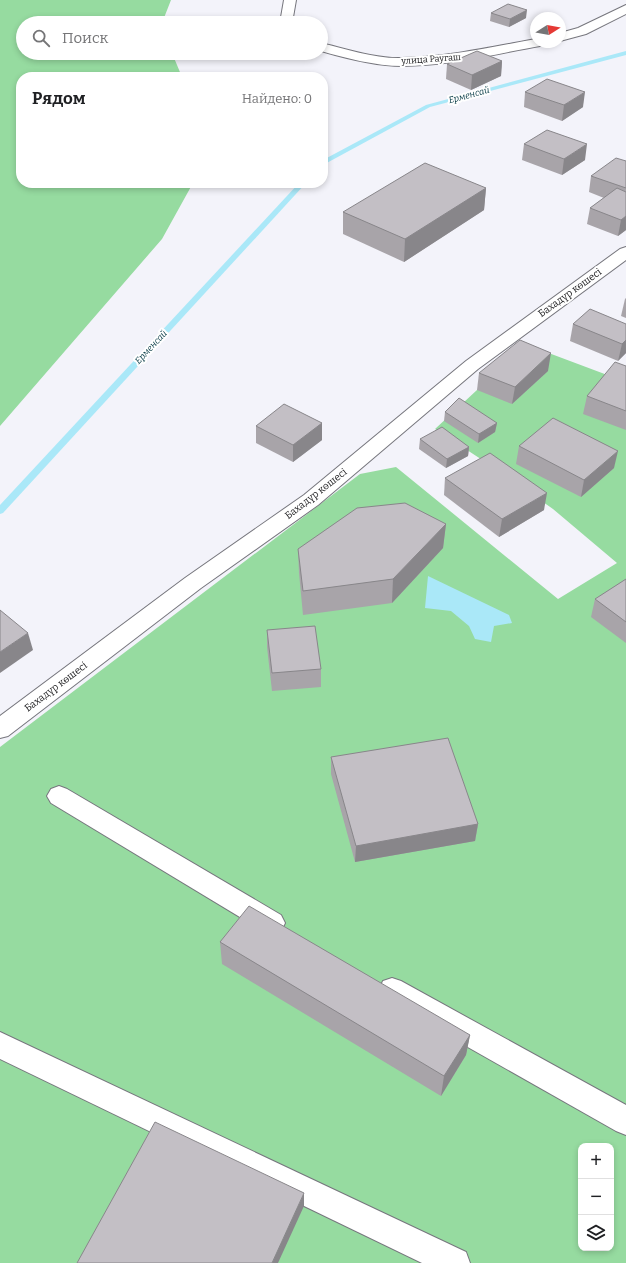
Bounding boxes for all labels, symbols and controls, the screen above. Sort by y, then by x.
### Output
north arrow [530,12,566,48]
search box [16,16,328,60]
icon: search [30,27,52,49]
text: Поиск [62,29,108,47]
street label: улица Раугаш [400,52,461,66]
water label: Ерменсай [447,85,491,105]
text: Рядом [32,88,85,109]
text: Найдено: 0 [242,91,312,106]
street label: Бахадүр көшесі [536,266,604,320]
water label: Ерменсай [133,328,169,366]
street label: Бахадүр көшесі [283,466,349,522]
street label: Бахадүр көшесі [22,660,90,714]
map controls [578,1143,614,1251]
button: + [578,1143,614,1179]
button: − [578,1179,614,1215]
button: layers [578,1215,614,1251]

